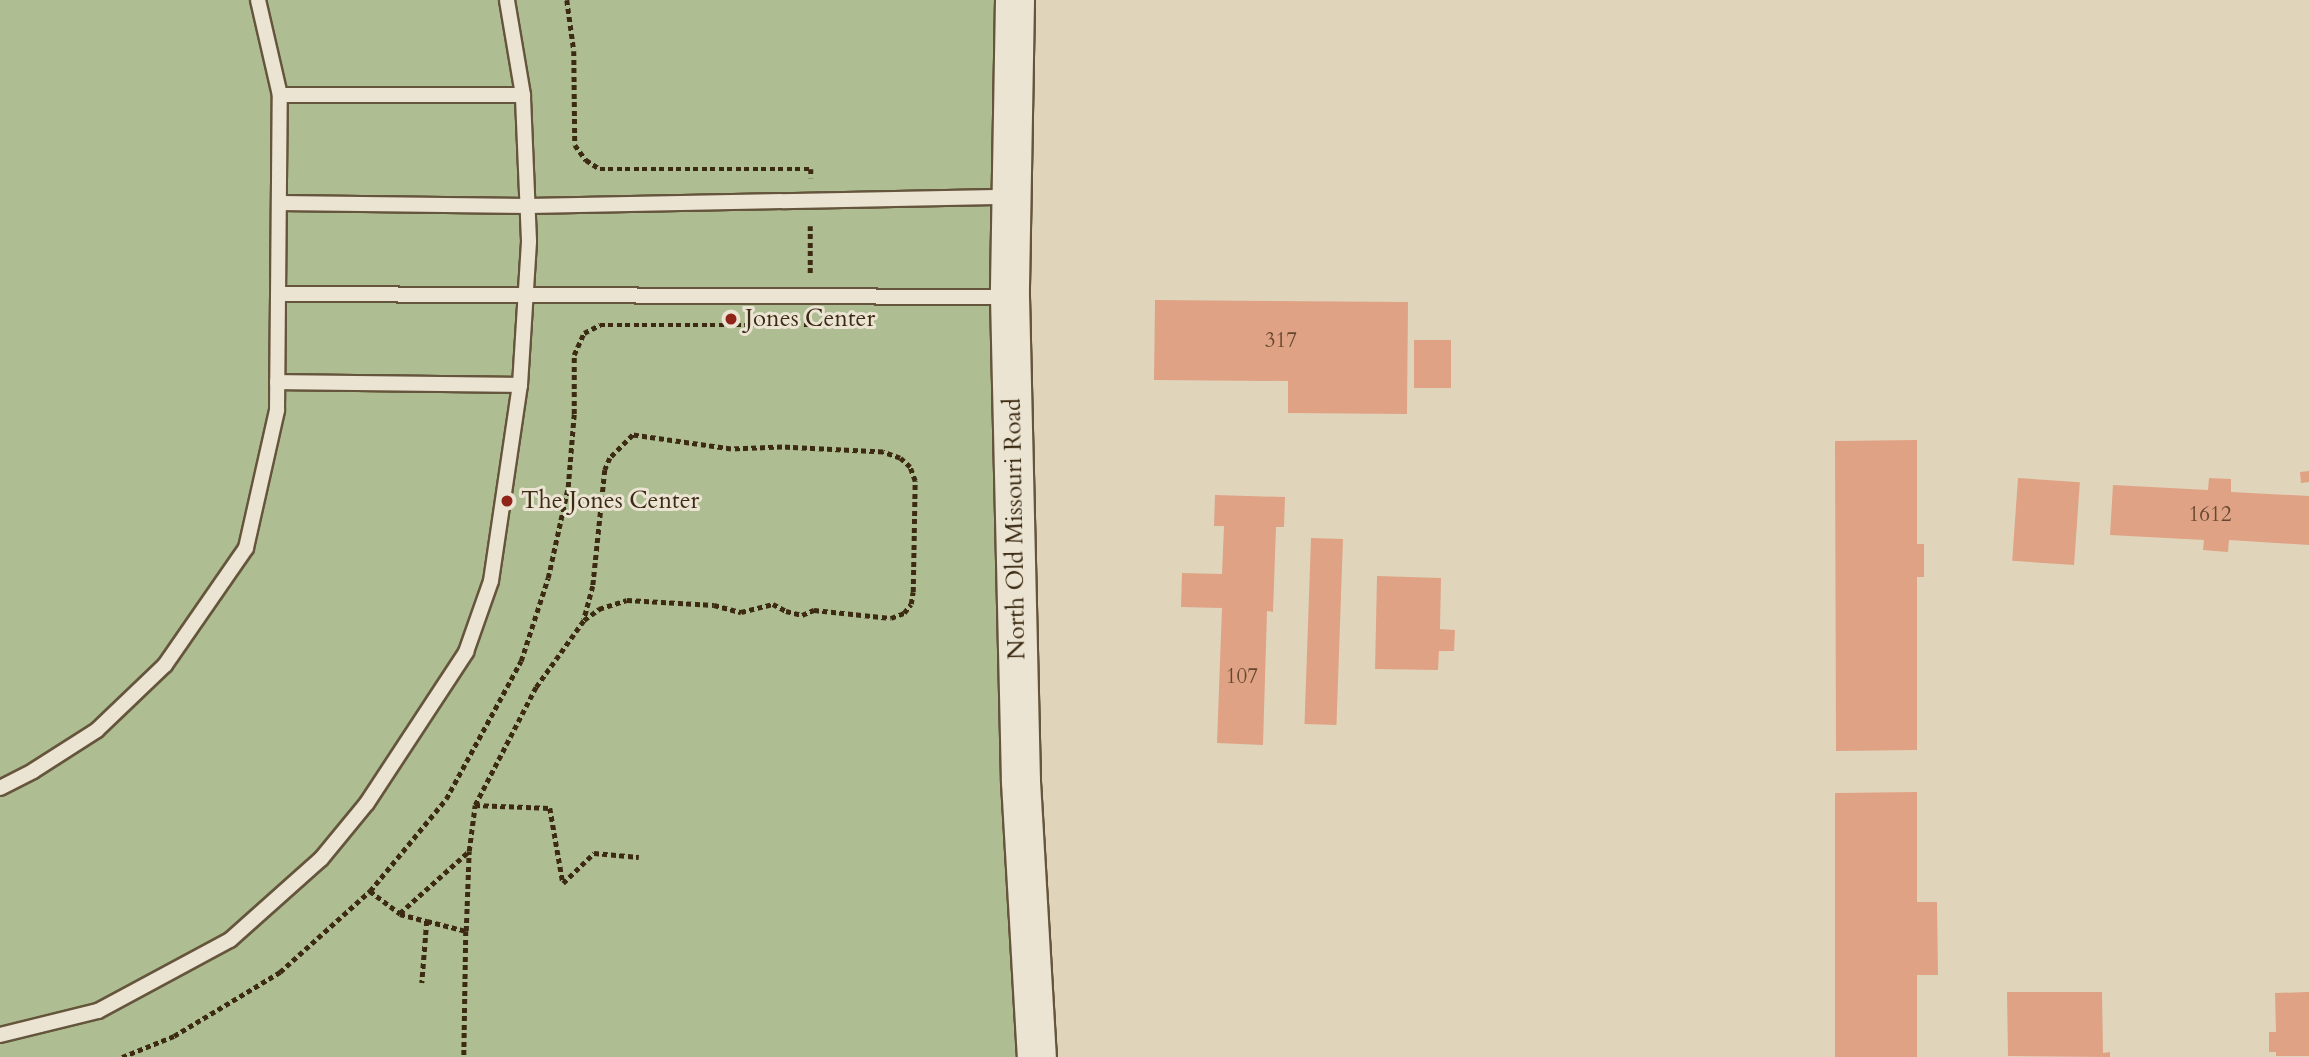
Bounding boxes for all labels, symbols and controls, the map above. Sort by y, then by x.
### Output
place label: Jones Center [745,305,875,333]
marker: Jones Center [723,311,739,327]
house number: 317 [1265,328,1297,354]
street label: North Old Missouri Road [998,398,1032,660]
place label: The Jones Center [521,487,699,515]
marker: The Jones Center [499,493,515,509]
house number: 1612 [2188,502,2232,528]
house number: 107 [1226,664,1258,690]

